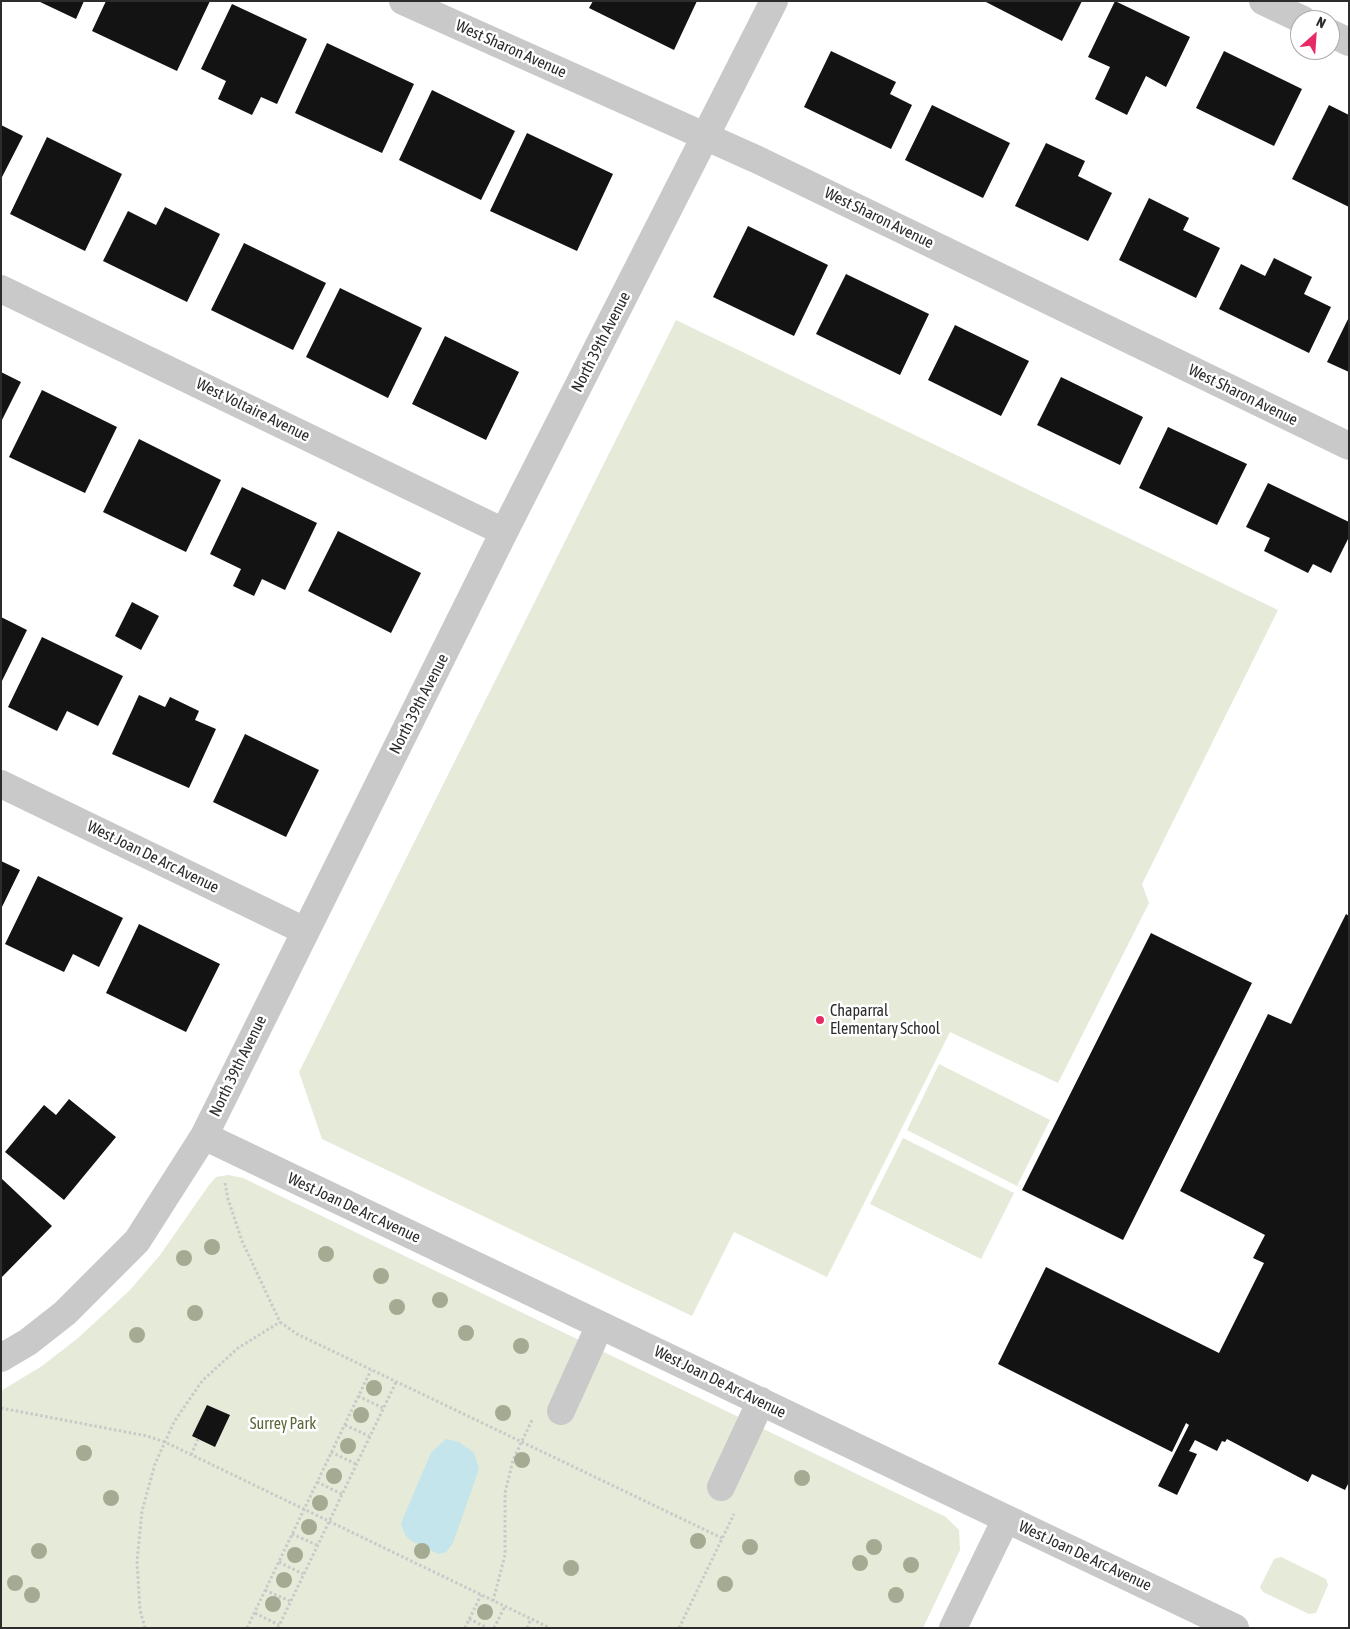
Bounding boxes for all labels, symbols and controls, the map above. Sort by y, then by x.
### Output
north arrow [1290,10,1340,60]
text: N [1314,13,1328,31]
street label: West Sharon Avenue [453,16,569,82]
street label: West Sharon Avenue [821,183,937,253]
street label: North 39th Avenue [567,289,635,395]
street label: West Sharon Avenue [1185,360,1301,430]
street label: West Voltaire Avenue [193,374,313,446]
street label: North 39th Avenue [385,651,453,757]
street label: West Joan De Arc Avenue [84,817,222,897]
place label: Chaparral Elementary School [830,1001,940,1039]
street label: North 39th Avenue [205,1012,271,1120]
marker: Chaparral Elementary School [814,1014,826,1026]
street label: West Joan De Arc Avenue [285,1169,423,1247]
street label: West Joan De Arc Avenue [651,1342,789,1422]
park label: Surrey Park [250,1414,316,1434]
street label: West Joan De Arc Avenue [1016,1517,1154,1595]

